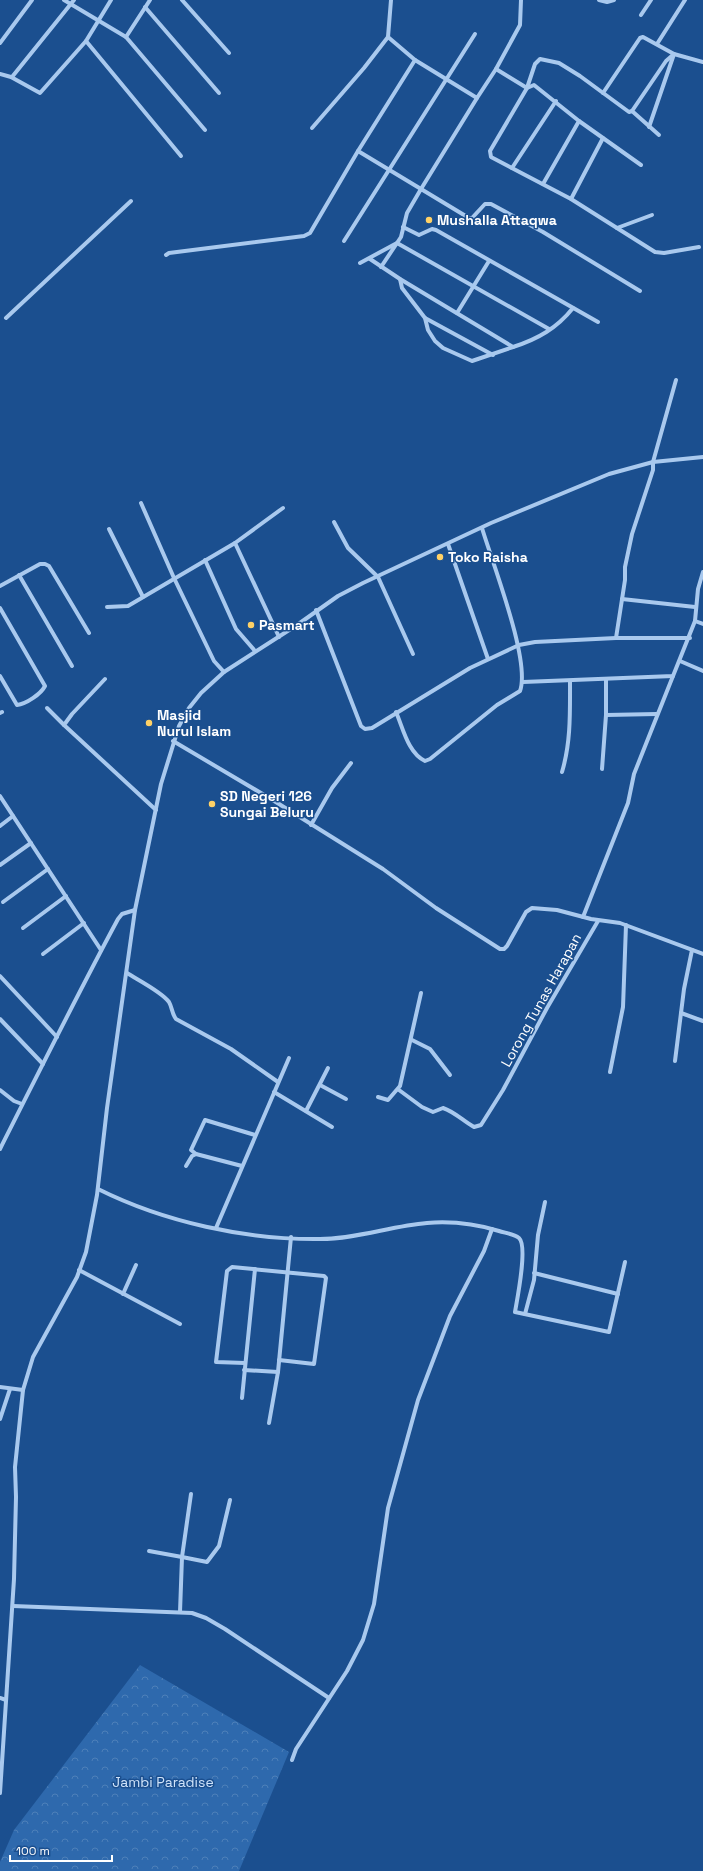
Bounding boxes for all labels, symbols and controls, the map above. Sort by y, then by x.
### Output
place label: Mushalla Attaqwa [437,211,557,229]
marker: Mushalla Attaqwa [424,215,434,225]
place label: Toko Raisha [448,548,528,566]
marker: Toko Raisha [435,552,445,562]
place label: Pasmart [259,616,315,634]
marker: Pasmart [246,620,256,630]
place label: Masjid Nurul Islam [157,706,231,740]
marker: Masjid Nurul Islam [144,718,154,728]
place label: SD Negeri 126 Sungai Beluru [220,787,314,821]
marker: SD Negeri 126 Sungai Beluru [207,799,217,809]
street label: Lorong Tunas Harapan [497,930,585,1070]
park label: Jambi Paradise [112,1773,214,1791]
scale bar [10,1837,112,1863]
text: 100 m [16,1843,50,1859]

